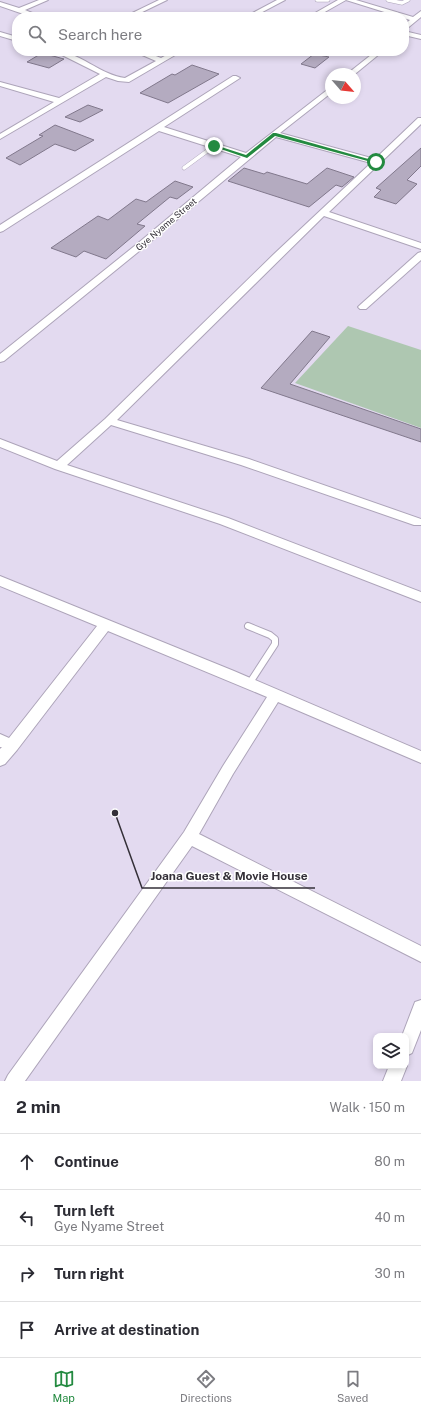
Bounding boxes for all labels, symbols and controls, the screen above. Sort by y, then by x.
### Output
search box [12,12,409,56]
icon: search [26,23,48,45]
text: Search here [58,26,142,43]
north arrow [325,68,361,104]
route end [205,137,223,155]
route start [367,153,385,171]
street label: Gye Nyame Street [133,195,199,253]
callout: Joana Guest & Movie House [142,864,315,888]
text: Joana Guest & Movie House [150,869,308,883]
map controls [373,1033,409,1069]
button: layers [373,1033,409,1069]
text: 2 min [16,1097,61,1117]
text: Walk · 150 m [330,1100,405,1115]
icon: ahead [16,1151,38,1173]
text: Continue [54,1153,119,1170]
text: 80 m [374,1154,405,1169]
text: Turn left [54,1202,115,1219]
icon: left [16,1207,38,1229]
text: 40 m [374,1210,405,1225]
text: Gye Nyame Street [54,1219,164,1234]
icon: right [16,1263,38,1285]
text: Turn right [54,1265,124,1282]
text: 30 m [375,1266,405,1281]
icon: arrive [16,1319,38,1341]
text: Arrive at destination [54,1321,199,1338]
tab: Map [53,1368,75,1404]
tab: Directions [180,1368,232,1404]
tab: Saved [337,1368,368,1404]

